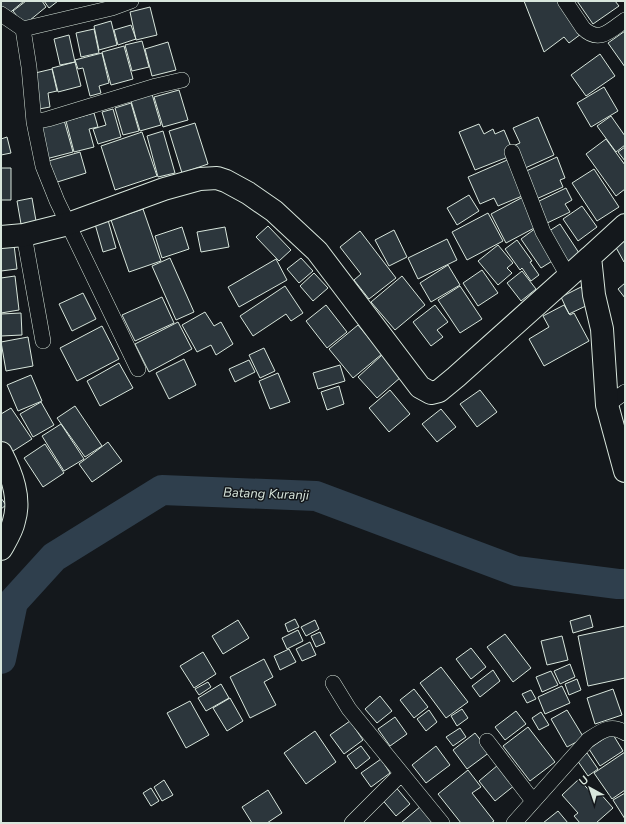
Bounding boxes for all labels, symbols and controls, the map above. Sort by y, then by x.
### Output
water label: Batang Kuranji [223,484,310,505]
north arrow [570,768,610,808]
text: U [576,772,592,789]

